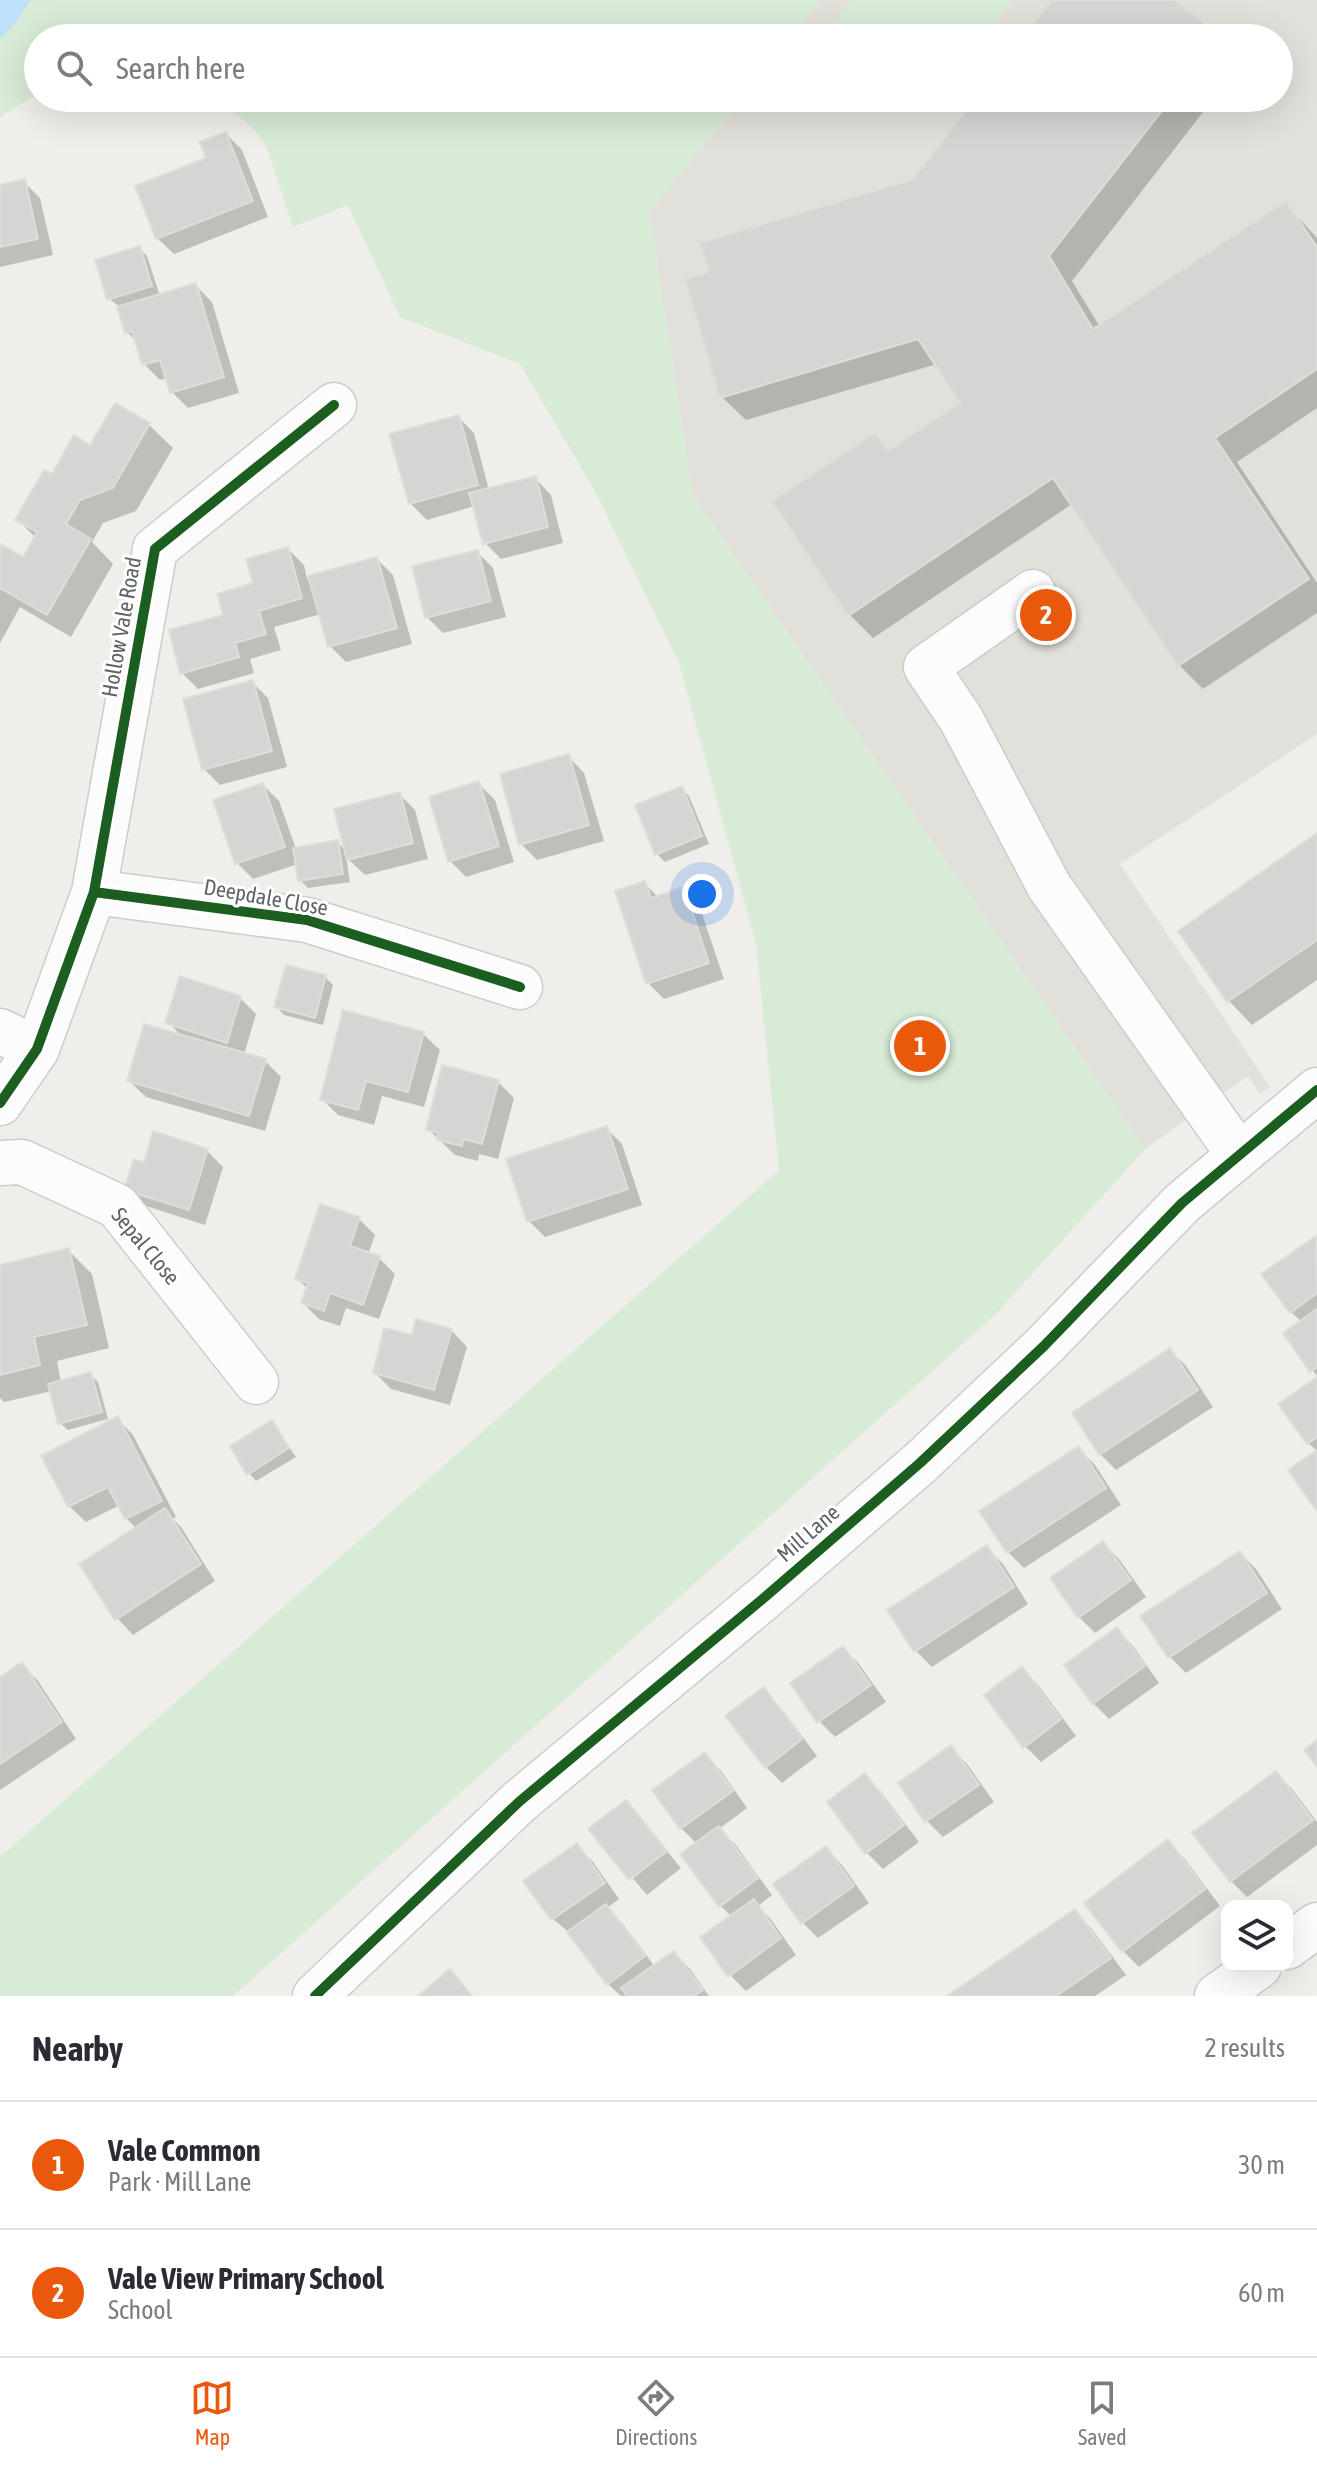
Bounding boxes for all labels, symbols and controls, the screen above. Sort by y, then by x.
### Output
search box [24,24,1293,112]
icon: search [52,46,96,90]
text: Search here [116,51,245,85]
street label: Hollow Vale Road [96,555,146,699]
pin: 2 [1020,585,1072,645]
street label: Deepdale Close [202,873,330,921]
your location [682,874,722,914]
pin: 1 [894,1016,946,1076]
street label: Sepal Close [106,1202,186,1290]
street label: Mill Lane [772,1499,844,1567]
map controls [1221,1900,1293,1972]
button: layers [1221,1900,1293,1972]
text: Nearby [32,2029,123,2068]
text: 2 results [1204,2033,1285,2063]
text: Vale Common [108,2133,261,2167]
text: 1 [52,2150,64,2180]
text: 30 m [1238,2150,1285,2180]
text: Park · Mill Lane [108,2167,251,2197]
text: Vale View Primary School [108,2261,384,2295]
text: 2 [52,2278,64,2308]
text: 60 m [1238,2278,1285,2308]
text: School [108,2295,172,2325]
tab: Map [190,2376,234,2450]
tab: Directions [615,2376,697,2450]
tab: Saved [1078,2376,1127,2450]

